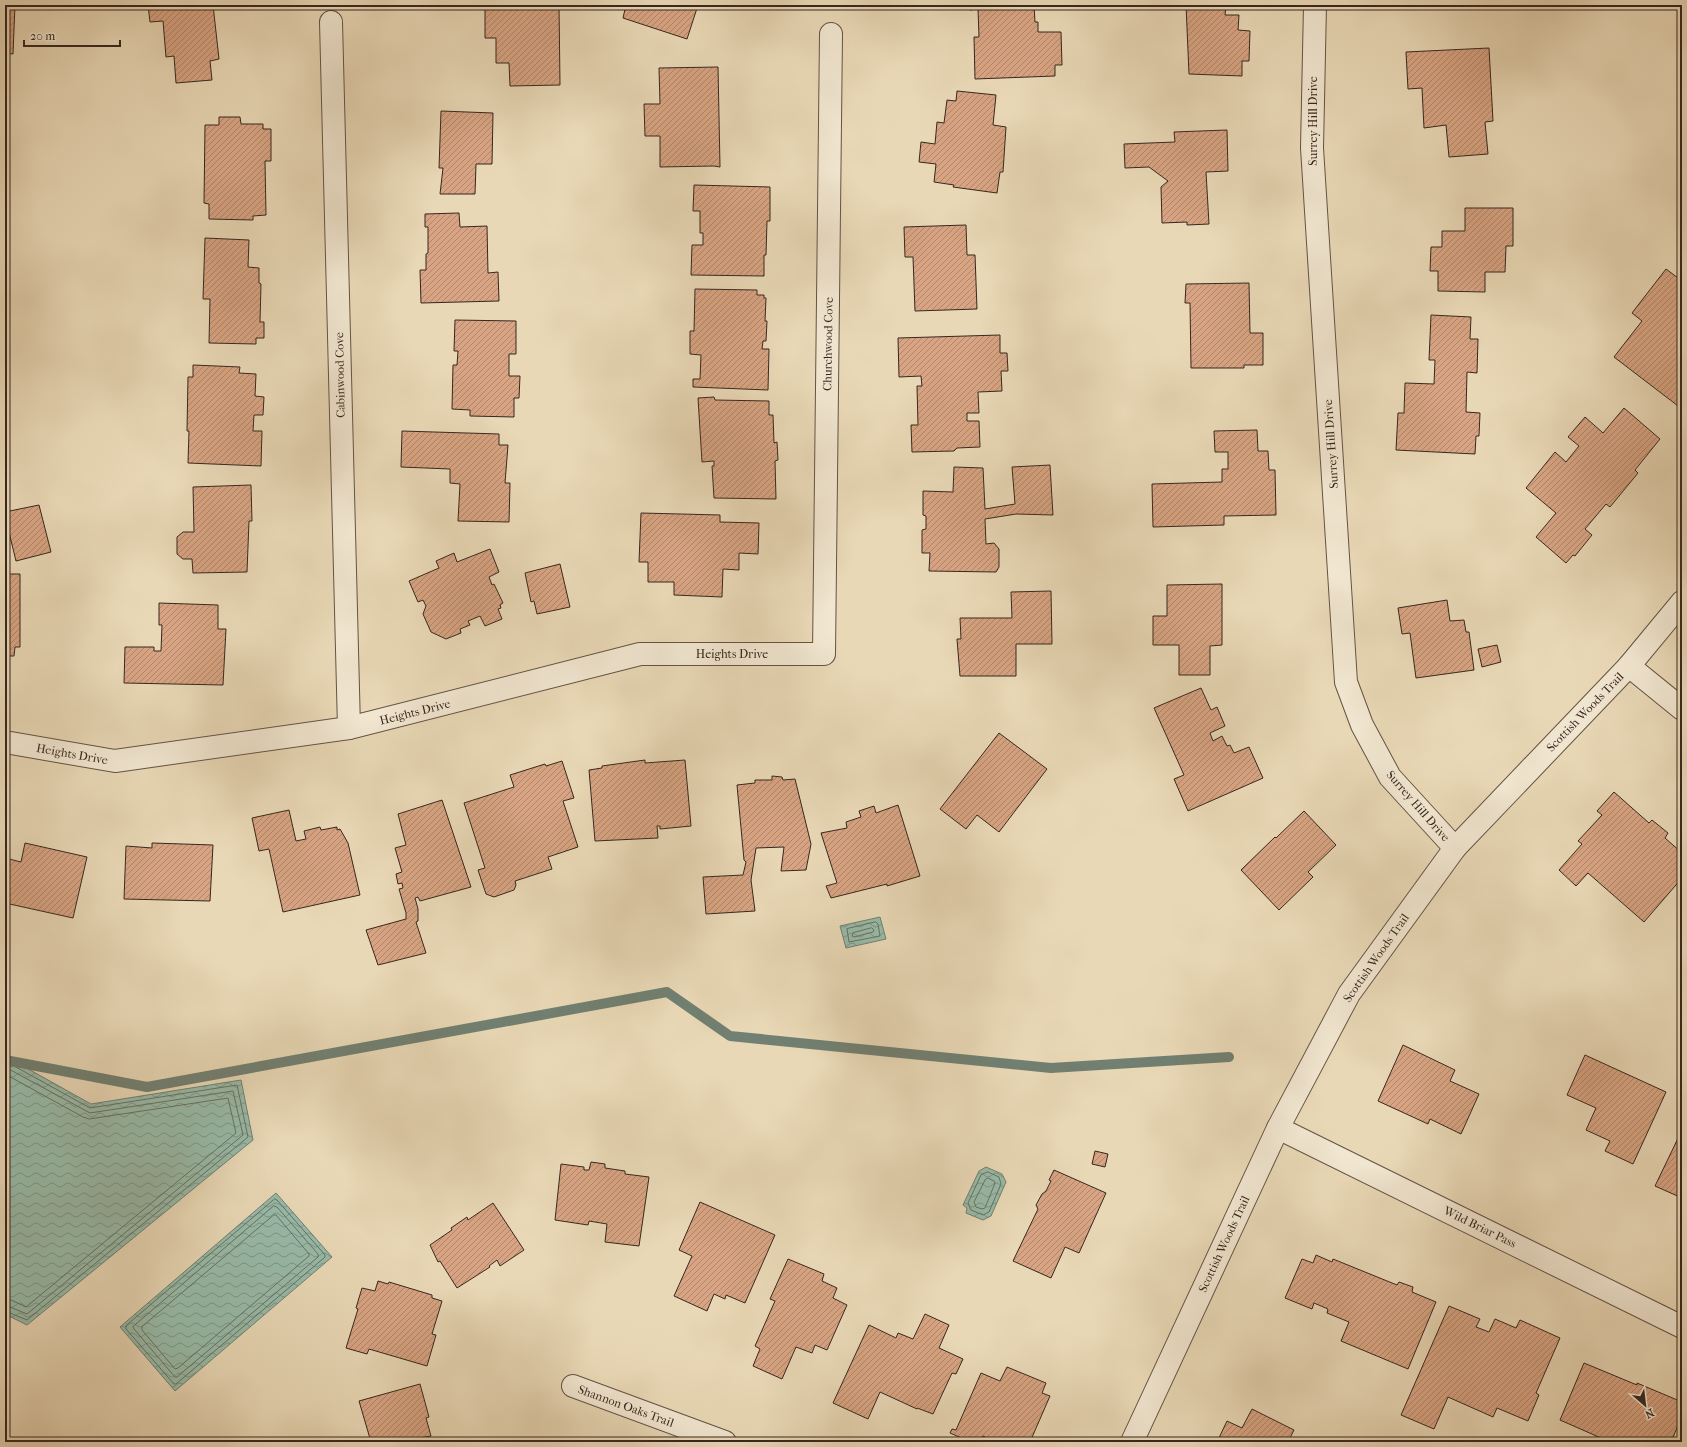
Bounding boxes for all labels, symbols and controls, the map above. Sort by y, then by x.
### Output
scale bar [24,22,120,48]
text: 20 m [30,29,55,43]
street label: Surrey Hill Drive [1306,76,1320,166]
street label: Churchwood Cove [820,297,836,391]
street label: Cabinwood Cove [332,332,348,418]
street label: Surrey Hill Drive [1321,399,1341,489]
street label: Heights Drive [696,647,768,661]
street label: Scottish Woods Trail [1544,669,1627,755]
street label: Heights Drive [378,696,452,728]
street label: Heights Drive [35,741,109,767]
street label: Surrey Hill Drive [1383,768,1453,844]
street label: Scottish Woods Trail [1340,911,1412,1005]
street label: Scottish Woods Trail [1196,1193,1253,1294]
street label: Wild Briar Pass [1441,1203,1519,1251]
street label: Shannon Oaks Trail [576,1382,676,1430]
north arrow [1625,1385,1665,1425]
text: N [1642,1406,1656,1421]

